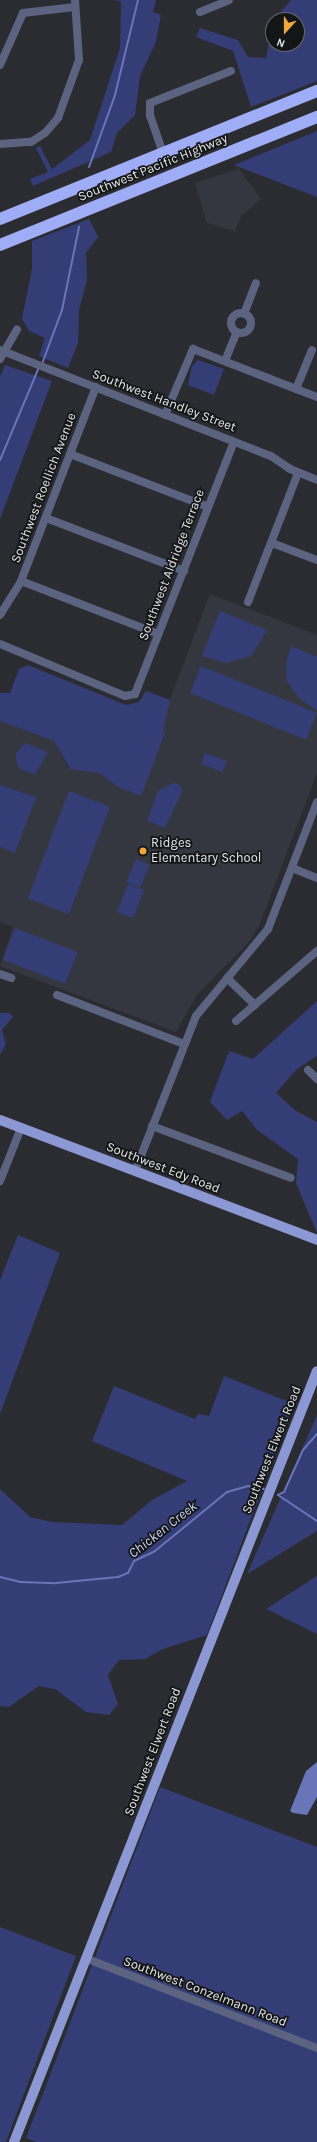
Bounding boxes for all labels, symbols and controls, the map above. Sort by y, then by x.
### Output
north arrow [265,12,305,52]
text: N [275,35,287,50]
street label: Southwest Pacific Highway [76,131,230,205]
street label: Southwest Handley Street [90,366,238,436]
street label: Southwest Roellich Avenue [8,411,80,565]
street label: Southwest Aldridge Terrace [136,487,208,643]
place label: Ridges Elementary School [151,836,261,867]
marker: Ridges Elementary School [138,846,148,856]
street label: Southwest Edy Road [104,1139,222,1197]
street label: Southwest Elwert Road [239,1384,305,1516]
water label: Chicken Creek [125,1498,201,1562]
street label: Southwest Elwert Road [121,1686,185,1818]
street label: Southwest Conzelmann Road [121,1954,289,2030]

